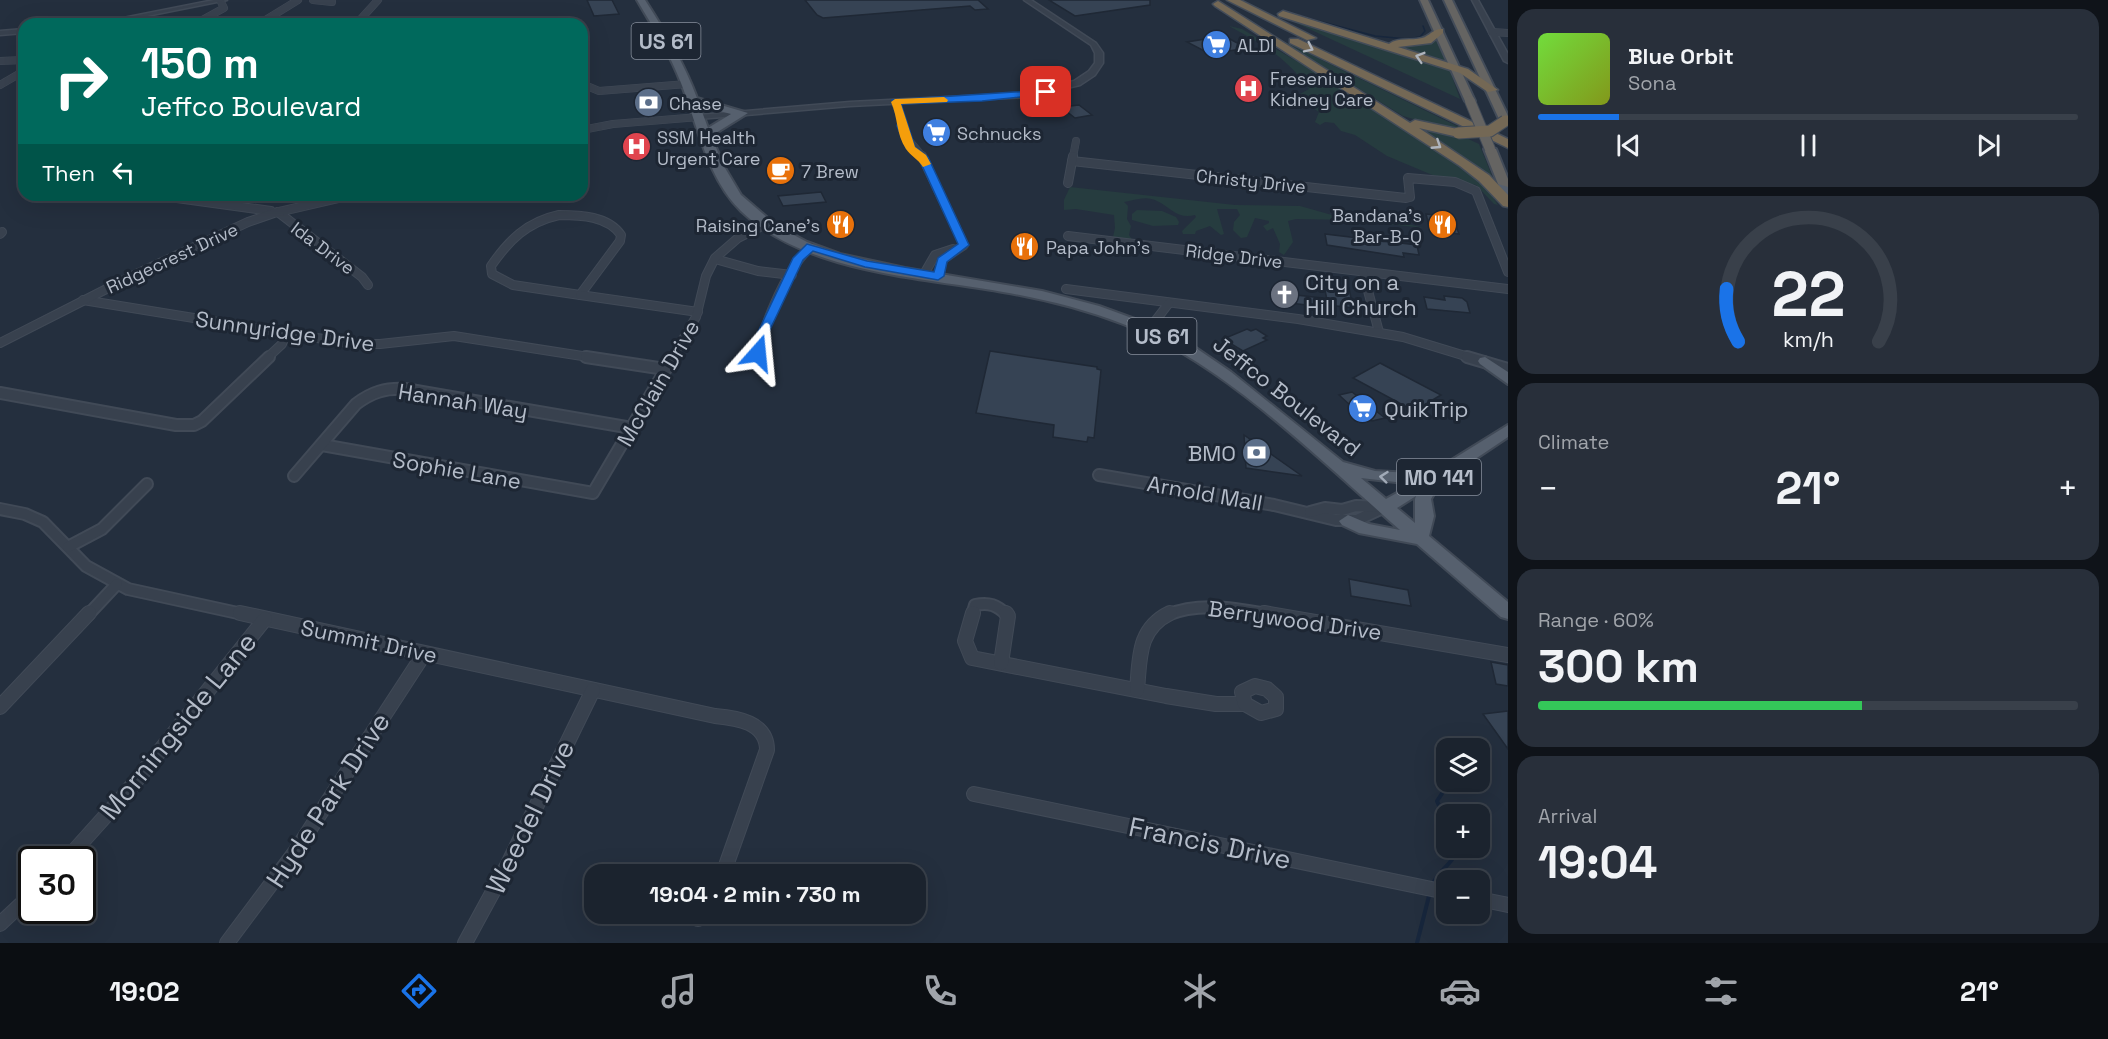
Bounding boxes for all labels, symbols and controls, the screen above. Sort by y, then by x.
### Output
road number: US 61 [632,23,700,59]
supermarket icon: ALDI [1200,29,1232,61]
place label: ALDI [1237,34,1275,57]
text: 150 m [141,37,259,90]
one-way arrow [1302,41,1313,52]
icon: right [42,42,120,120]
text: Blue Orbit [1628,42,1734,70]
one-way arrow [1415,52,1426,64]
pin [1020,66,1071,117]
place label: Fresenius Kidney Care [1270,67,1373,111]
text: Sona [1628,70,1676,96]
hospital icon: Fresenius Kidney Care [1233,72,1265,104]
icon: arrive [1029,75,1062,108]
bank icon: Chase [632,87,664,119]
text: Jeffco Boulevard [141,89,361,124]
place label: Chase [669,92,722,115]
supermarket icon: Schnucks [920,117,952,149]
place label: Schnucks [957,122,1041,145]
place label: SSM Health Urgent Care [657,126,760,170]
icon: previous [1612,129,1645,162]
icon: pause [1792,129,1825,162]
icon: next [1972,129,2005,162]
hospital icon: SSM Health Urgent Care [620,131,652,163]
one-way arrow [1431,138,1442,149]
cafe icon: 7 Brew [764,155,796,187]
icon: left [107,156,140,189]
text: Then [42,159,95,187]
place label: 7 Brew [801,160,859,183]
street label: Christy Drive [1195,164,1307,198]
place label: Bandana's Bar-B-Q [1332,204,1422,248]
restaurant icon: Raising Cane's [825,209,857,241]
restaurant icon: Bandana's Bar-B-Q [1427,209,1459,241]
place label: Raising Cane's [696,214,820,237]
street label: Ridgecrest Drive [102,217,242,299]
street label: Ida Drive [286,217,360,279]
restaurant icon: Papa John's [1009,231,1041,263]
place label: Papa John's [1046,236,1150,259]
street label: Ridge Drive [1184,239,1284,273]
text: 22 [1771,255,1845,334]
place label: City on a Hill Church [1305,268,1417,321]
church icon: City on a Hill Church [1268,279,1300,311]
street label: Sunnyridge Drive [194,305,376,357]
street label: McClain Drive [610,315,706,451]
road number: US 61 [1128,318,1196,354]
position arrow [726,321,790,385]
text: km/h [1782,326,1834,353]
street label: Jeffco Boulevard [1208,330,1366,462]
street label: Hannah Way [396,377,530,425]
supermarket icon: QuikTrip [1347,393,1379,425]
place label: QuikTrip [1384,395,1469,423]
text: Climate [1538,429,1609,455]
bank icon: BMO [1241,437,1273,469]
place label: BMO [1188,439,1236,467]
street label: Sophie Lane [391,445,523,495]
road number: MO 141 [1397,459,1481,495]
text: 21° [1776,460,1840,517]
text: − [1538,468,1558,510]
text: + [2058,468,2078,510]
street label: Arnold Mall [1145,469,1265,517]
one-way arrow [1380,471,1389,484]
street label: Berrywood Drive [1207,594,1383,646]
text: Range · 60% [1538,607,1654,633]
street label: Summit Drive [298,613,440,669]
street label: Morningside Lane [92,625,264,827]
text: 300 km [1538,638,1699,695]
street label: Hyde Park Drive [258,706,398,894]
street label: Weedel Drive [478,734,582,900]
map controls [1436,738,1490,924]
button: layers [1436,738,1490,792]
text: Arrival [1538,803,1597,829]
button: + [1436,804,1490,858]
street label: Francis Drive [1126,809,1294,877]
text: 19:04 [1538,834,1657,891]
speed limit sign: 30 [18,846,96,924]
button: − [1436,870,1490,924]
text: 19:04 · 2 min · 730 m [649,880,861,908]
icon: directions [398,970,440,1012]
icon: music [658,970,700,1012]
icon: phone [919,970,961,1012]
icon: climate [1179,970,1221,1012]
icon: car [1439,970,1481,1012]
icon: filters [1700,970,1742,1012]
text: 19:02 [109,974,180,1009]
text: 21° [1960,974,1999,1009]

